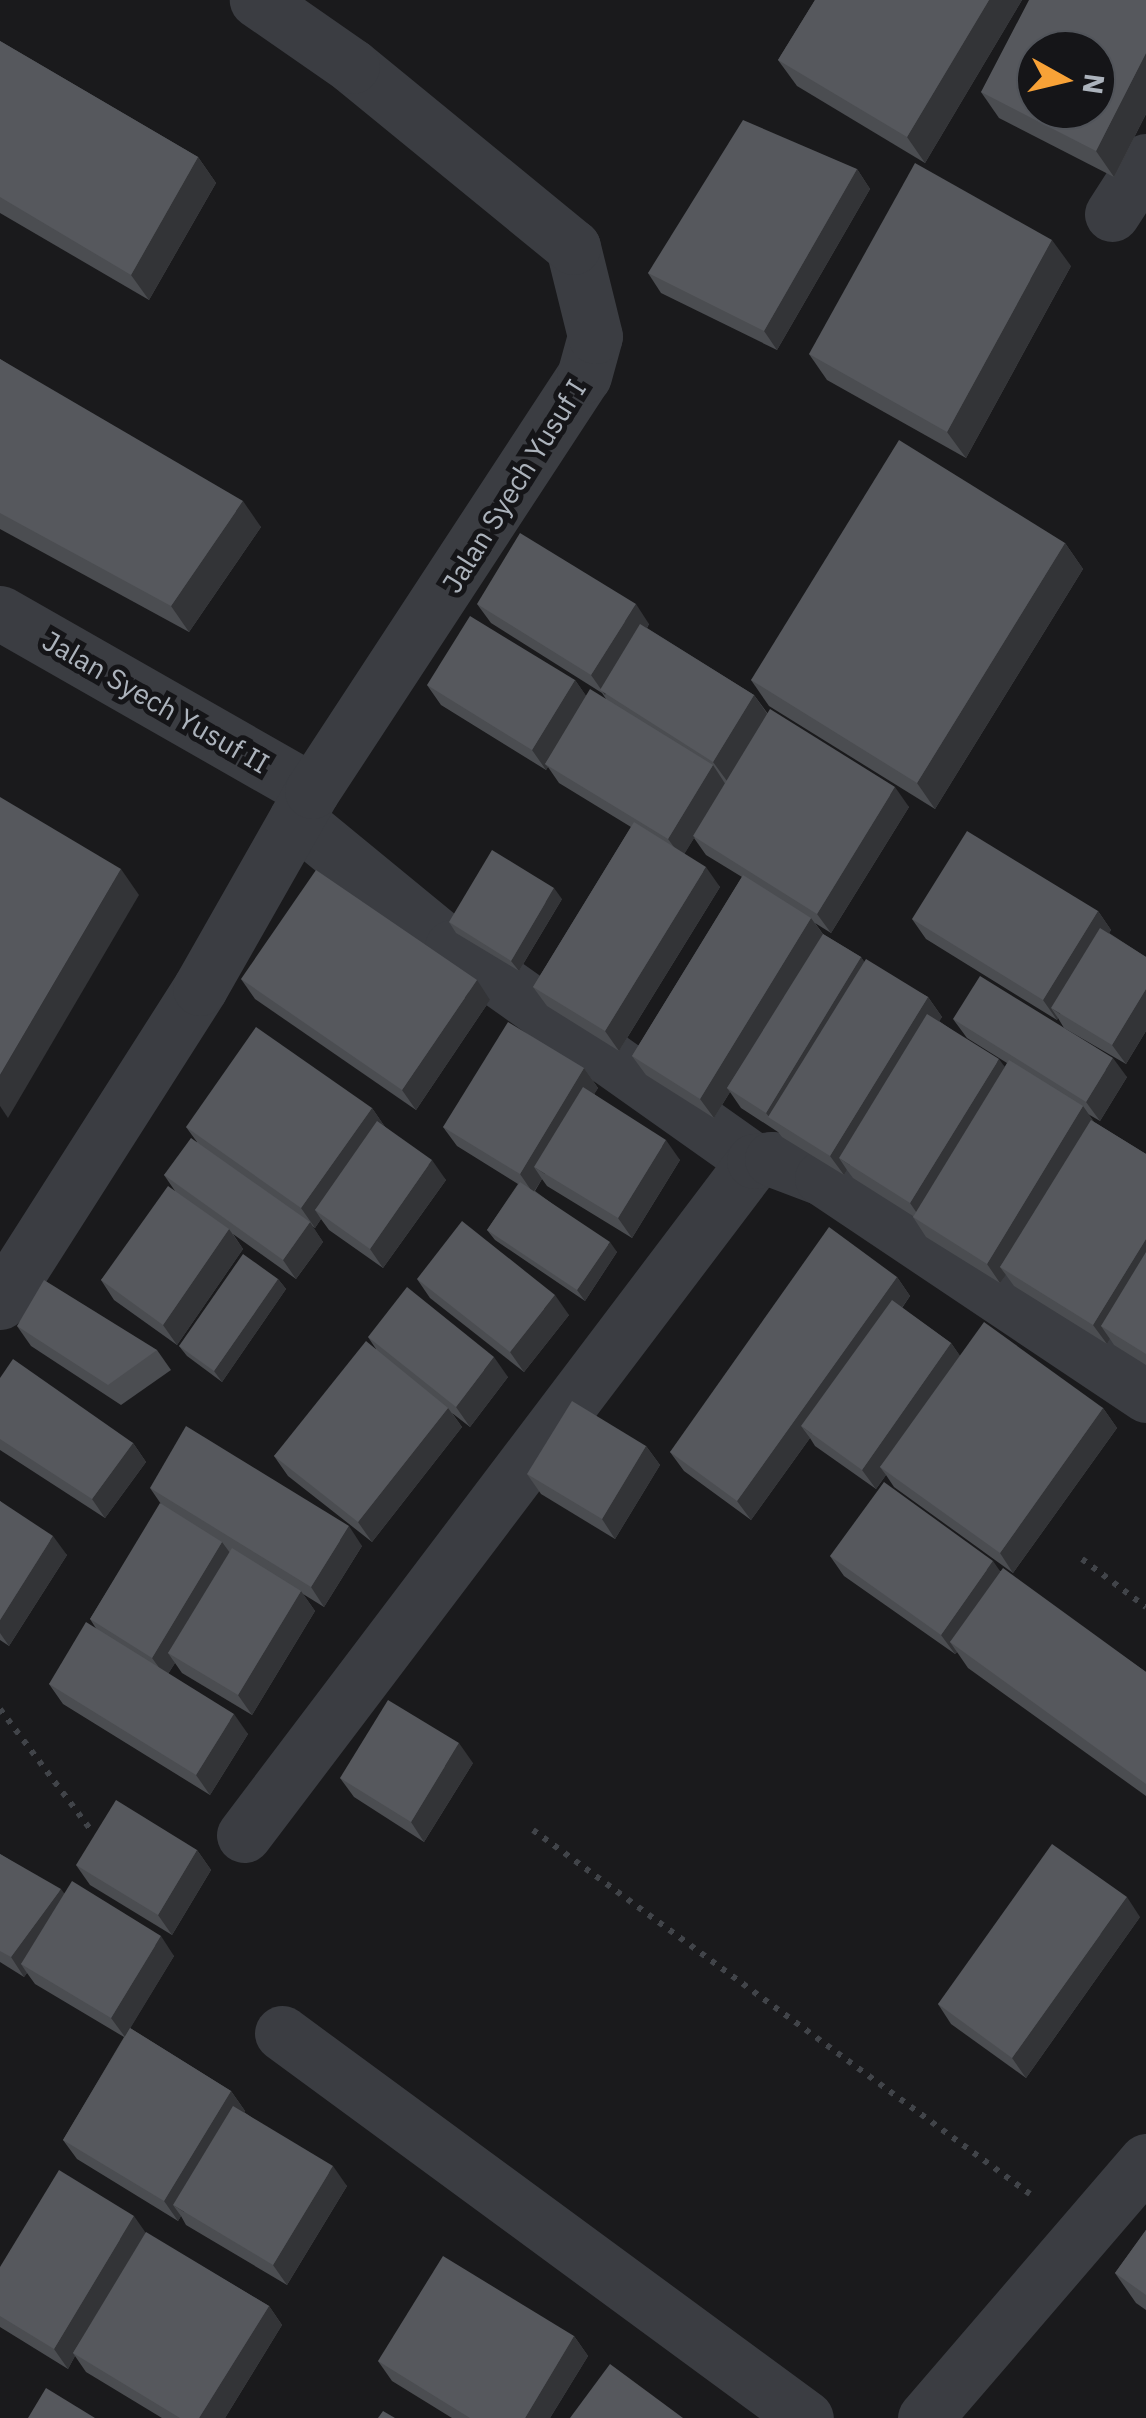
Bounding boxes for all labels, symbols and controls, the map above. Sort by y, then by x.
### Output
north arrow [1016,30,1116,130]
text: N [1074,71,1114,97]
street label: Jalan Syech Yusuf I [435,373,593,599]
street label: Jalan Syech Yusuf II [37,624,275,780]

